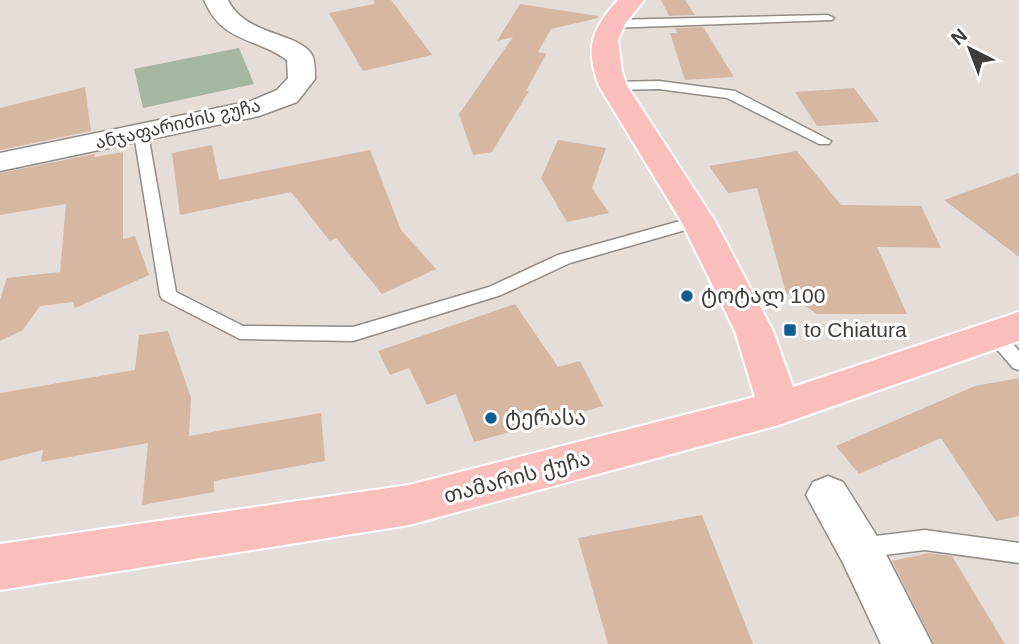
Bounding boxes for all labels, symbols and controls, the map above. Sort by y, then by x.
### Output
north arrow [935,14,1005,84]
text: N [947,24,971,49]
street label: ანჯაფარიძის ჷუჩა [93,95,263,154]
place label: ტოტალ 100 [701,284,825,309]
marker: ტოტალ 100 [679,288,695,304]
place label: to Chiatura [804,318,907,341]
marker: to Chiatura [782,322,798,338]
place label: ტერასა [505,406,586,430]
marker: ტერასა [483,410,499,426]
street label: თამარის ქუჩა [441,446,593,508]

